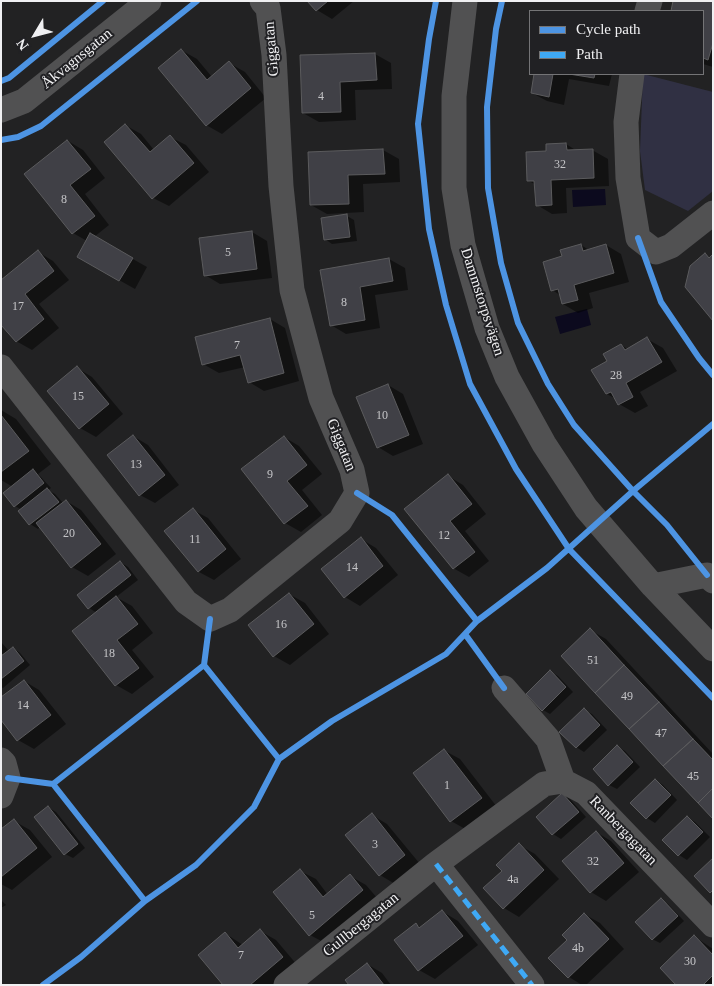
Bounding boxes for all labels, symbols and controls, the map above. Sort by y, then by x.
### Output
north arrow [10,10,60,60]
legend [529,10,704,75]
street label: Giggatan [261,21,283,77]
text: Cycle path [576,21,641,37]
street label: Åkvagnsgatan [38,25,116,93]
text: N [14,36,32,53]
text: Path [576,46,603,62]
house number: 4 [318,90,324,104]
house number: 32 [554,158,566,172]
house number: 8 [61,193,67,207]
house number: 5 [225,246,231,260]
street label: Dammstorpsvägen [456,246,508,358]
house number: 8 [341,296,347,310]
house number: 17 [12,300,24,314]
house number: 7 [234,339,240,353]
house number: 28 [610,369,622,383]
house number: 15 [72,390,84,404]
house number: 10 [376,409,388,423]
street label: Giggatan [322,416,360,474]
house number: 13 [130,458,142,472]
house number: 9 [267,468,273,482]
house number: 20 [63,527,75,541]
house number: 12 [438,529,450,543]
house number: 11 [189,533,201,547]
house number: 14 [346,561,358,575]
house number: 16 [275,618,287,632]
house number: 18 [103,647,115,661]
house number: 51 [587,654,599,668]
house number: 49 [621,690,633,704]
house number: 14 [17,699,29,713]
house number: 47 [655,727,667,741]
house number: 45 [687,770,699,784]
house number: 1 [444,779,450,793]
street label: Ranbergagatan [585,792,661,870]
house number: 3 [372,838,378,852]
house number: 32 [587,855,599,869]
house number: 4a [507,873,519,887]
street label: Gullbergagatan [320,889,402,961]
house number: 5 [309,909,315,923]
house number: 4b [572,942,584,956]
house number: 7 [238,949,244,963]
house number: 30 [684,955,696,969]

